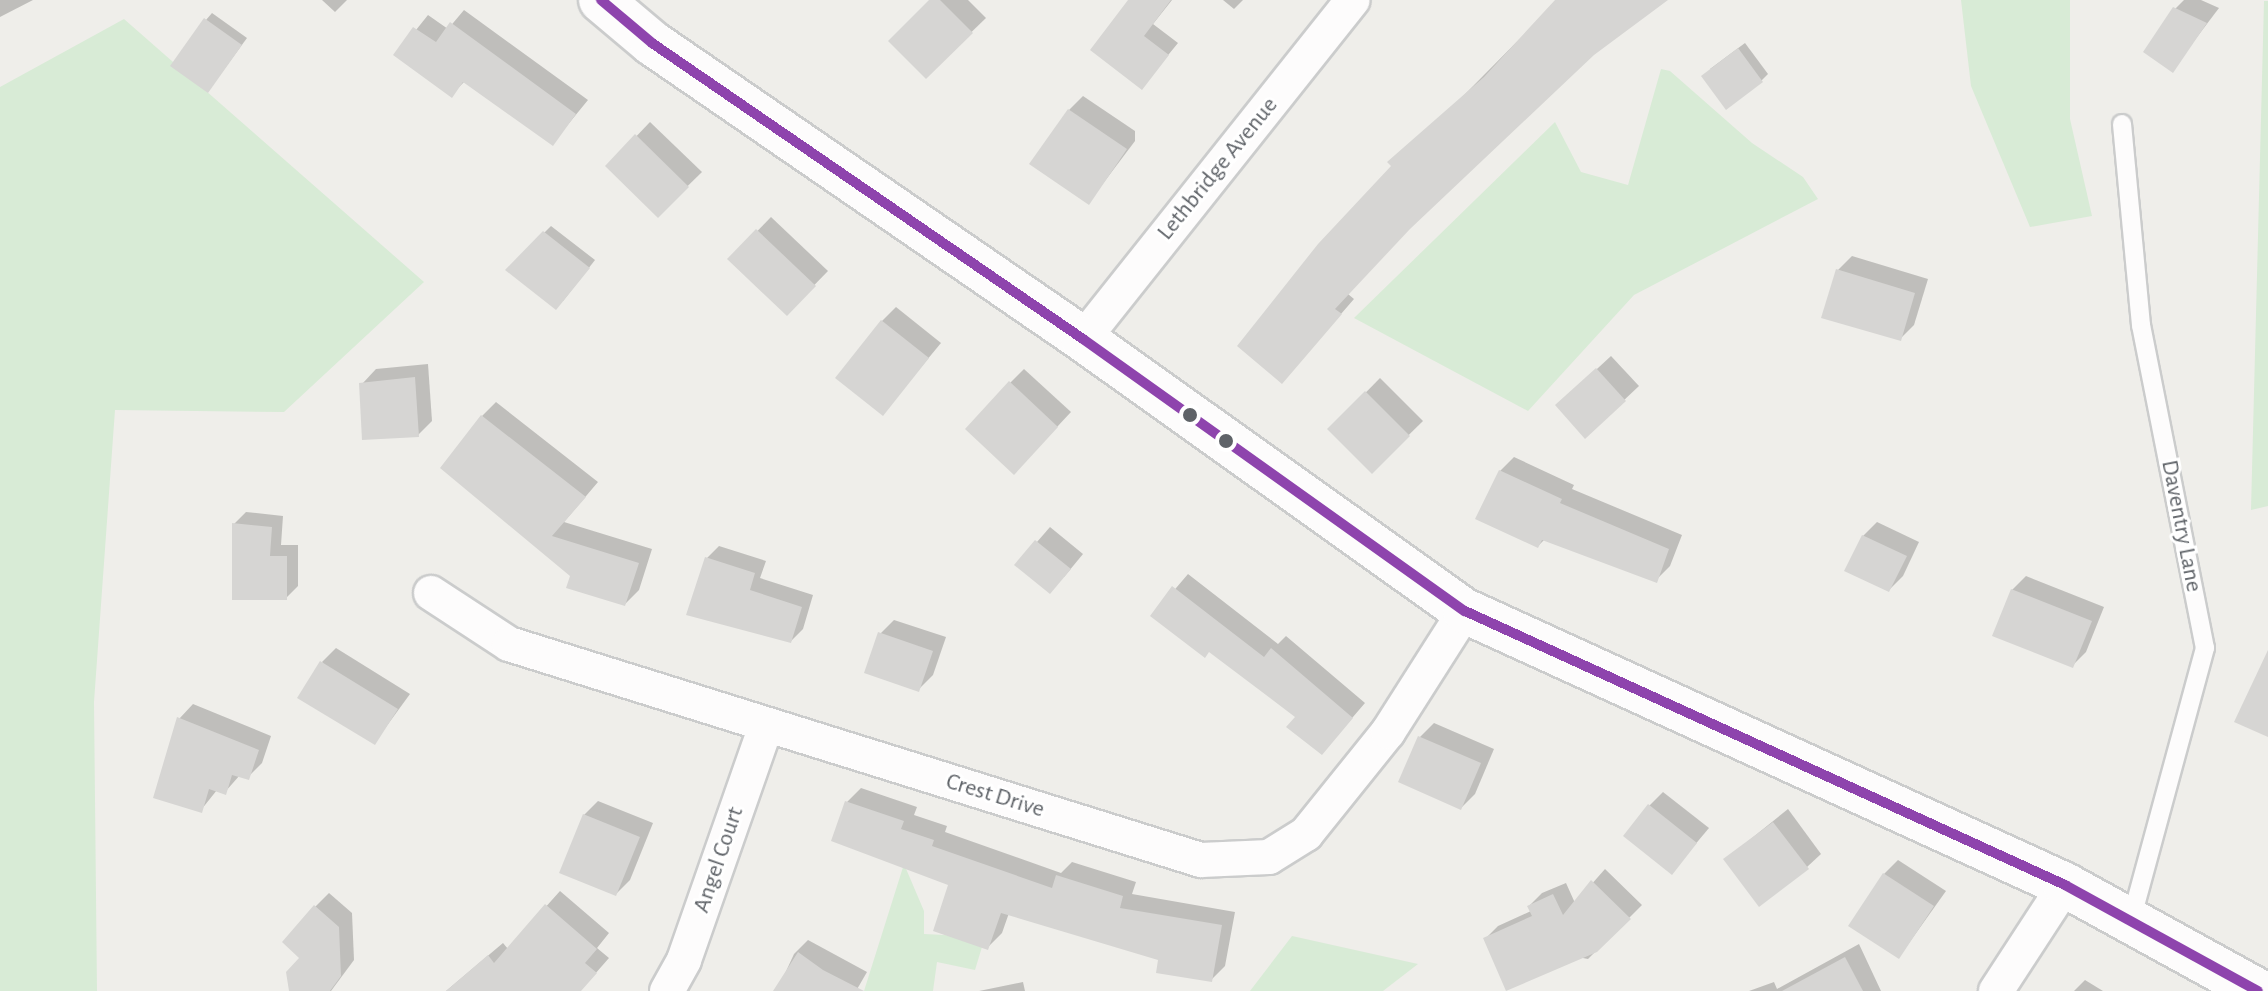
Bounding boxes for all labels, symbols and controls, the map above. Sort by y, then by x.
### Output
street label: Lethbridge Avenue [1152,92,1284,246]
unlabelled marker [1182,407,1198,423]
unlabelled marker [1218,433,1234,449]
street label: Daventry Lane [2154,458,2208,594]
street label: Crest Drive [942,767,1048,825]
street label: Angel Court [688,803,750,917]

